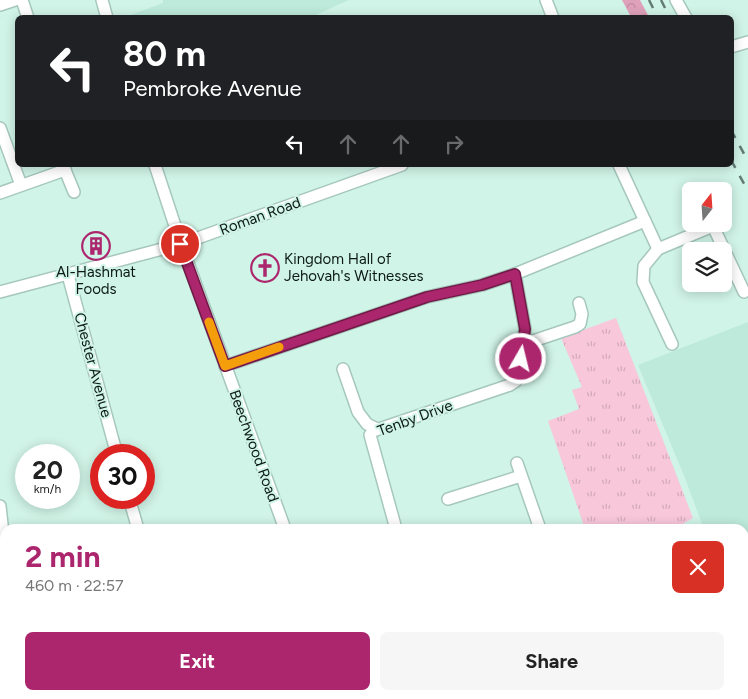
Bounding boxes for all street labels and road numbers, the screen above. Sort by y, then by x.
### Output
street label: Roman Road [217,193,303,239]
street label: Chester Avenue [70,311,116,419]
street label: Beechwood Road [225,388,283,504]
street label: Tenby Drive [375,396,455,440]

